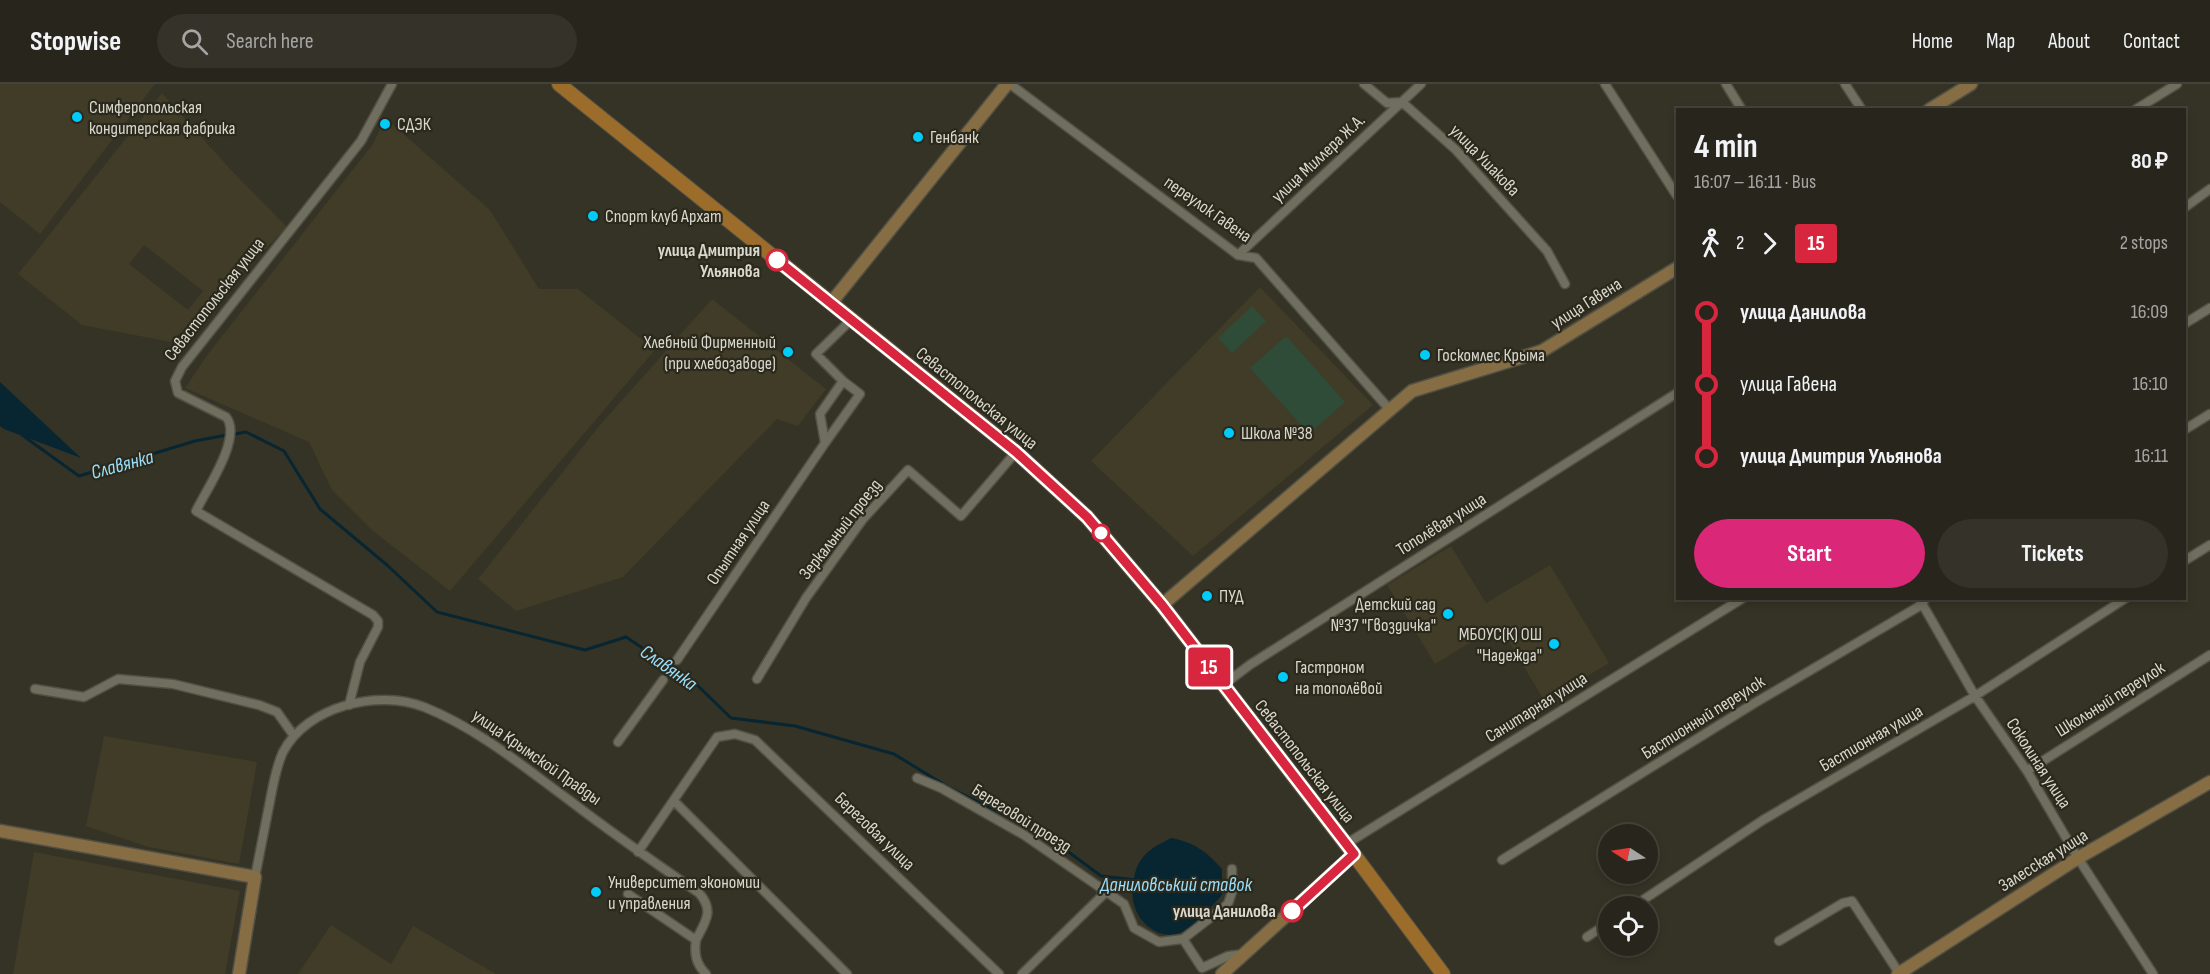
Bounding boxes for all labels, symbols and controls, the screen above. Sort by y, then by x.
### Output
search box [157,14,577,68]
text: Stopwise [30,25,121,58]
icon: search [178,25,211,58]
text: Search here [226,28,314,55]
text: Home [1912,29,1953,54]
text: Map [1986,29,2015,54]
text: About [2048,29,2090,54]
text: Contact [2123,29,2180,54]
place label: Симферопольская кондитерская фабрика [89,97,235,139]
marker: Симферопольская кондитерская фабрика [70,110,84,124]
street label: улица Миллера Ж.А. [1267,110,1369,207]
place label: СДЭК [397,114,432,135]
marker: СДЭК [378,117,392,131]
street label: улица Ушакова [1445,120,1524,201]
place label: Генбанк [930,127,979,148]
text: 4 min [1694,127,1758,167]
marker: Генбанк [911,130,925,144]
text: 80 ₽ [2131,148,2168,175]
text: 16:07 – 16:11 · Bus [1694,170,1816,194]
street label: переулок Гавена [1160,172,1255,247]
place label: Спорт клуб Архат [605,206,721,227]
marker: Спорт клуб Архат [586,209,600,223]
icon: walk [1694,227,1727,260]
icon: forward [1753,227,1786,260]
text: 2 [1736,231,1744,255]
text: 15 [1807,231,1825,256]
text: 2 stops [2120,231,2168,255]
street label: Севастопольская улица [160,234,269,365]
place label: улица Дмитрия Ульянова [658,240,760,282]
marker: улица Дмитрия Ульянова [766,249,788,271]
street label: улица Гавена [1547,273,1626,333]
text: улица Данилова [1740,299,1866,326]
text: 16:09 [2131,300,2168,324]
place label: Хлебный Фирменный (при хлебозаводе) [643,332,776,374]
street label: Севастопольская улица [912,343,1042,454]
marker: Хлебный Фирменный (при хлебозаводе) [781,345,795,359]
place label: Госкомлес Крыма [1437,345,1545,366]
marker: Госкомлес Крыма [1418,348,1432,362]
text: улица Гавена [1740,371,1837,398]
text: 16:10 [2133,372,2168,396]
place label: Школа №38 [1241,423,1313,444]
marker: Школа №38 [1222,426,1236,440]
text: улица Дмитрия Ульянова [1740,443,1942,470]
text: 16:11 [2134,444,2168,468]
water label: Славянка [88,445,156,485]
street label: Зеркальный проезд [795,475,886,584]
street label: Тополёвая улица [1393,489,1490,560]
street label: Опытная улица [702,496,775,589]
button: Start [1694,519,1925,588]
button: Tickets [1937,519,2168,588]
unlabelled marker [1092,524,1110,542]
place label: ПУД [1219,586,1244,607]
marker: ПУД [1200,589,1214,603]
place label: Детский сад №37 "Гвоздичка" [1331,594,1436,636]
marker: Детский сад №37 "Гвоздичка" [1441,607,1455,621]
place label: МБОУС(К) ОШ "Надежда" [1459,624,1542,666]
marker: МБОУС(К) ОШ "Надежда" [1547,637,1561,651]
water label: Славянка [635,640,701,696]
line badge: 15 [1182,648,1236,686]
text: 15 [1200,655,1218,680]
place label: Гастроном на тополёвой [1295,657,1383,699]
street label: Школьный переулок [2052,657,2169,741]
street label: Санитарная улица [1482,668,1591,747]
marker: Гастроном на тополёвой [1276,670,1290,684]
street label: Бастионный переулок [1638,671,1769,764]
street label: Севастопольская улица [1250,696,1359,827]
street label: Бастионная улица [1816,700,1927,776]
street label: улица Крымской Правды [468,705,605,810]
street label: Соколиная улица [2002,714,2076,812]
street label: Береговой проезд [968,780,1075,857]
street label: Береговая улица [830,788,919,875]
north arrow [1598,824,1658,884]
map controls [1598,824,1658,956]
street label: Залесская улица [1995,825,2092,896]
place label: Университет экономии и управления [608,872,760,914]
water label: Даниловський ставок [1099,873,1253,897]
marker: Университет экономии и управления [589,885,603,899]
button: locate [1598,896,1658,956]
marker: улица Данилова [1281,900,1303,922]
place label: улица Данилова [1173,901,1276,922]

